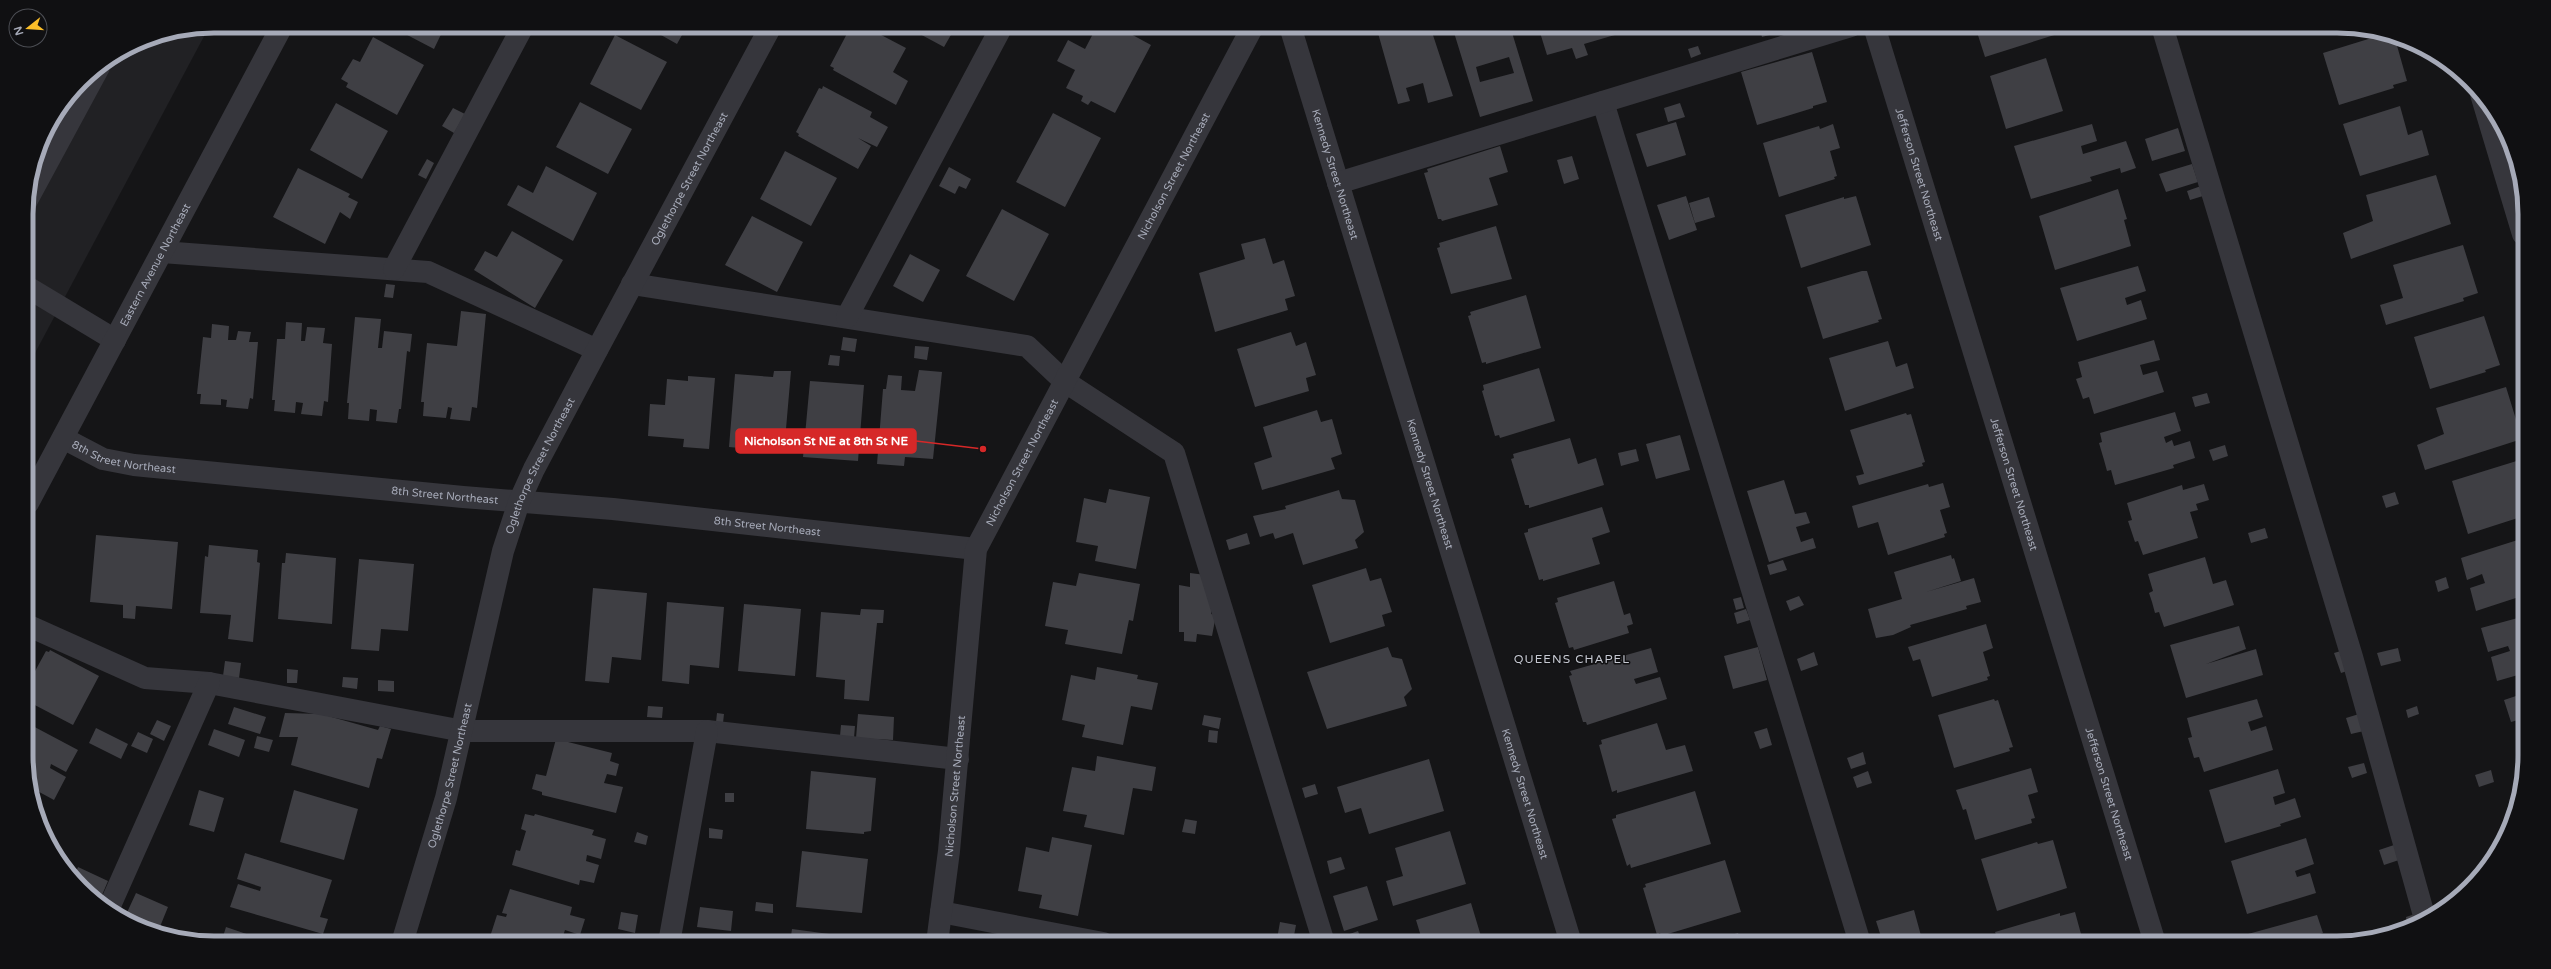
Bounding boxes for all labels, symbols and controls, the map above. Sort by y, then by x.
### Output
north arrow [8,8,48,48]
text: N [11,25,26,37]
street label: Jefferson Street Northeast [1893,106,1946,242]
street label: Kennedy Street Northeast [1309,107,1362,241]
street label: Oglethorpe Street Northeast [648,110,730,247]
street label: Nicholson Street Northeast [1135,110,1212,242]
street label: Eastern Avenue Northeast [117,201,193,328]
street label: Oglethorpe Street Northeast [503,395,577,536]
street label: Nicholson Street Northeast [983,397,1061,528]
street label: Jefferson Street Northeast [1988,416,2041,552]
street label: Kennedy Street Northeast [1404,417,1456,551]
callout: Nicholson St NE at 8th St NE [736,429,916,453]
text: Nicholson St NE at 8th St NE [744,434,908,448]
street label: 8th Street Northeast [70,437,176,476]
street label: 8th Street Northeast [391,484,499,506]
street label: 8th Street Northeast [713,514,821,538]
district label: QUEENS CHAPEL [1514,652,1630,666]
street label: Oglethorpe Street Northeast [425,702,474,850]
street label: Nicholson Street Northeast [942,715,968,857]
street label: Jefferson Street Northeast [2083,726,2136,862]
street label: Kennedy Street Northeast [1499,727,1551,861]

